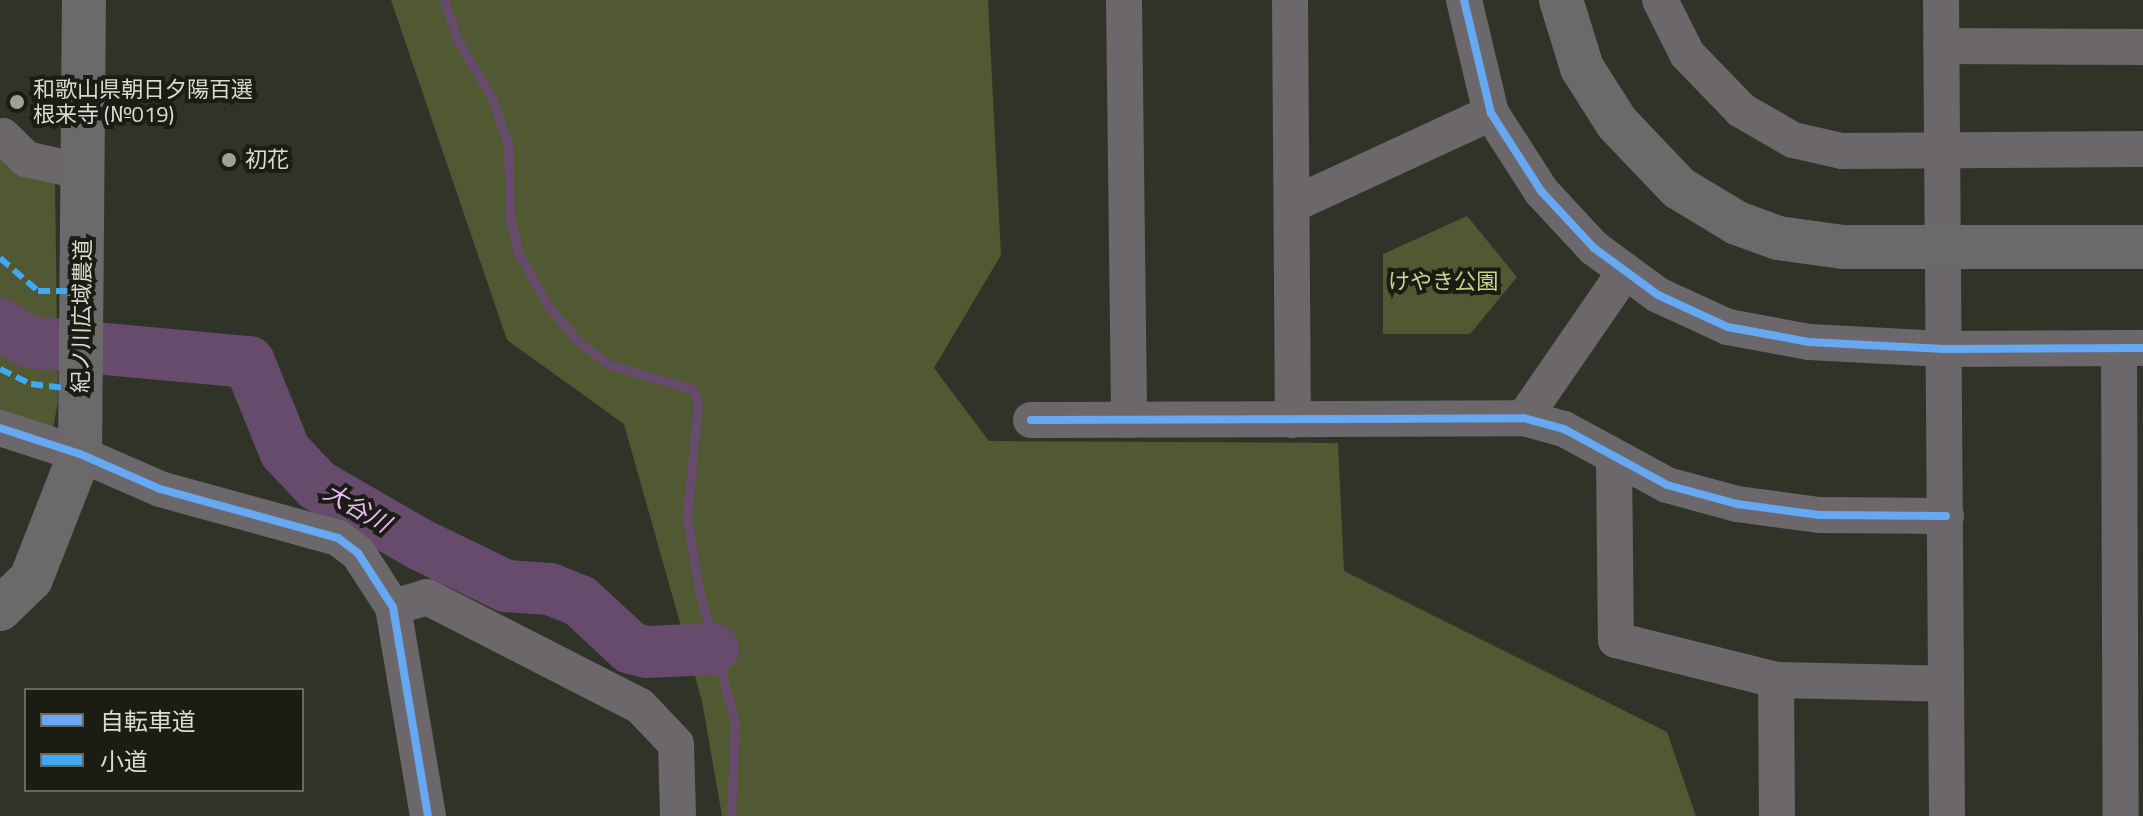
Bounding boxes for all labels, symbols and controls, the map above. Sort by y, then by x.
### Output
place label: 和歌山県朝日夕陽百選 根来寺 (№019) [33,76,253,128]
marker: 和歌山県朝日夕陽百選 根来寺 (№019) [8,93,26,111]
place label: 初花 [245,147,289,173]
marker: 初花 [220,151,238,169]
street label: 紀ノ川広域農道 [67,239,97,393]
park label: けやき公園 [1388,269,1498,295]
water label: 大谷川 [319,478,395,538]
legend [24,688,304,792]
text: 自転車道 [100,703,196,739]
text: 小道 [100,743,148,779]

